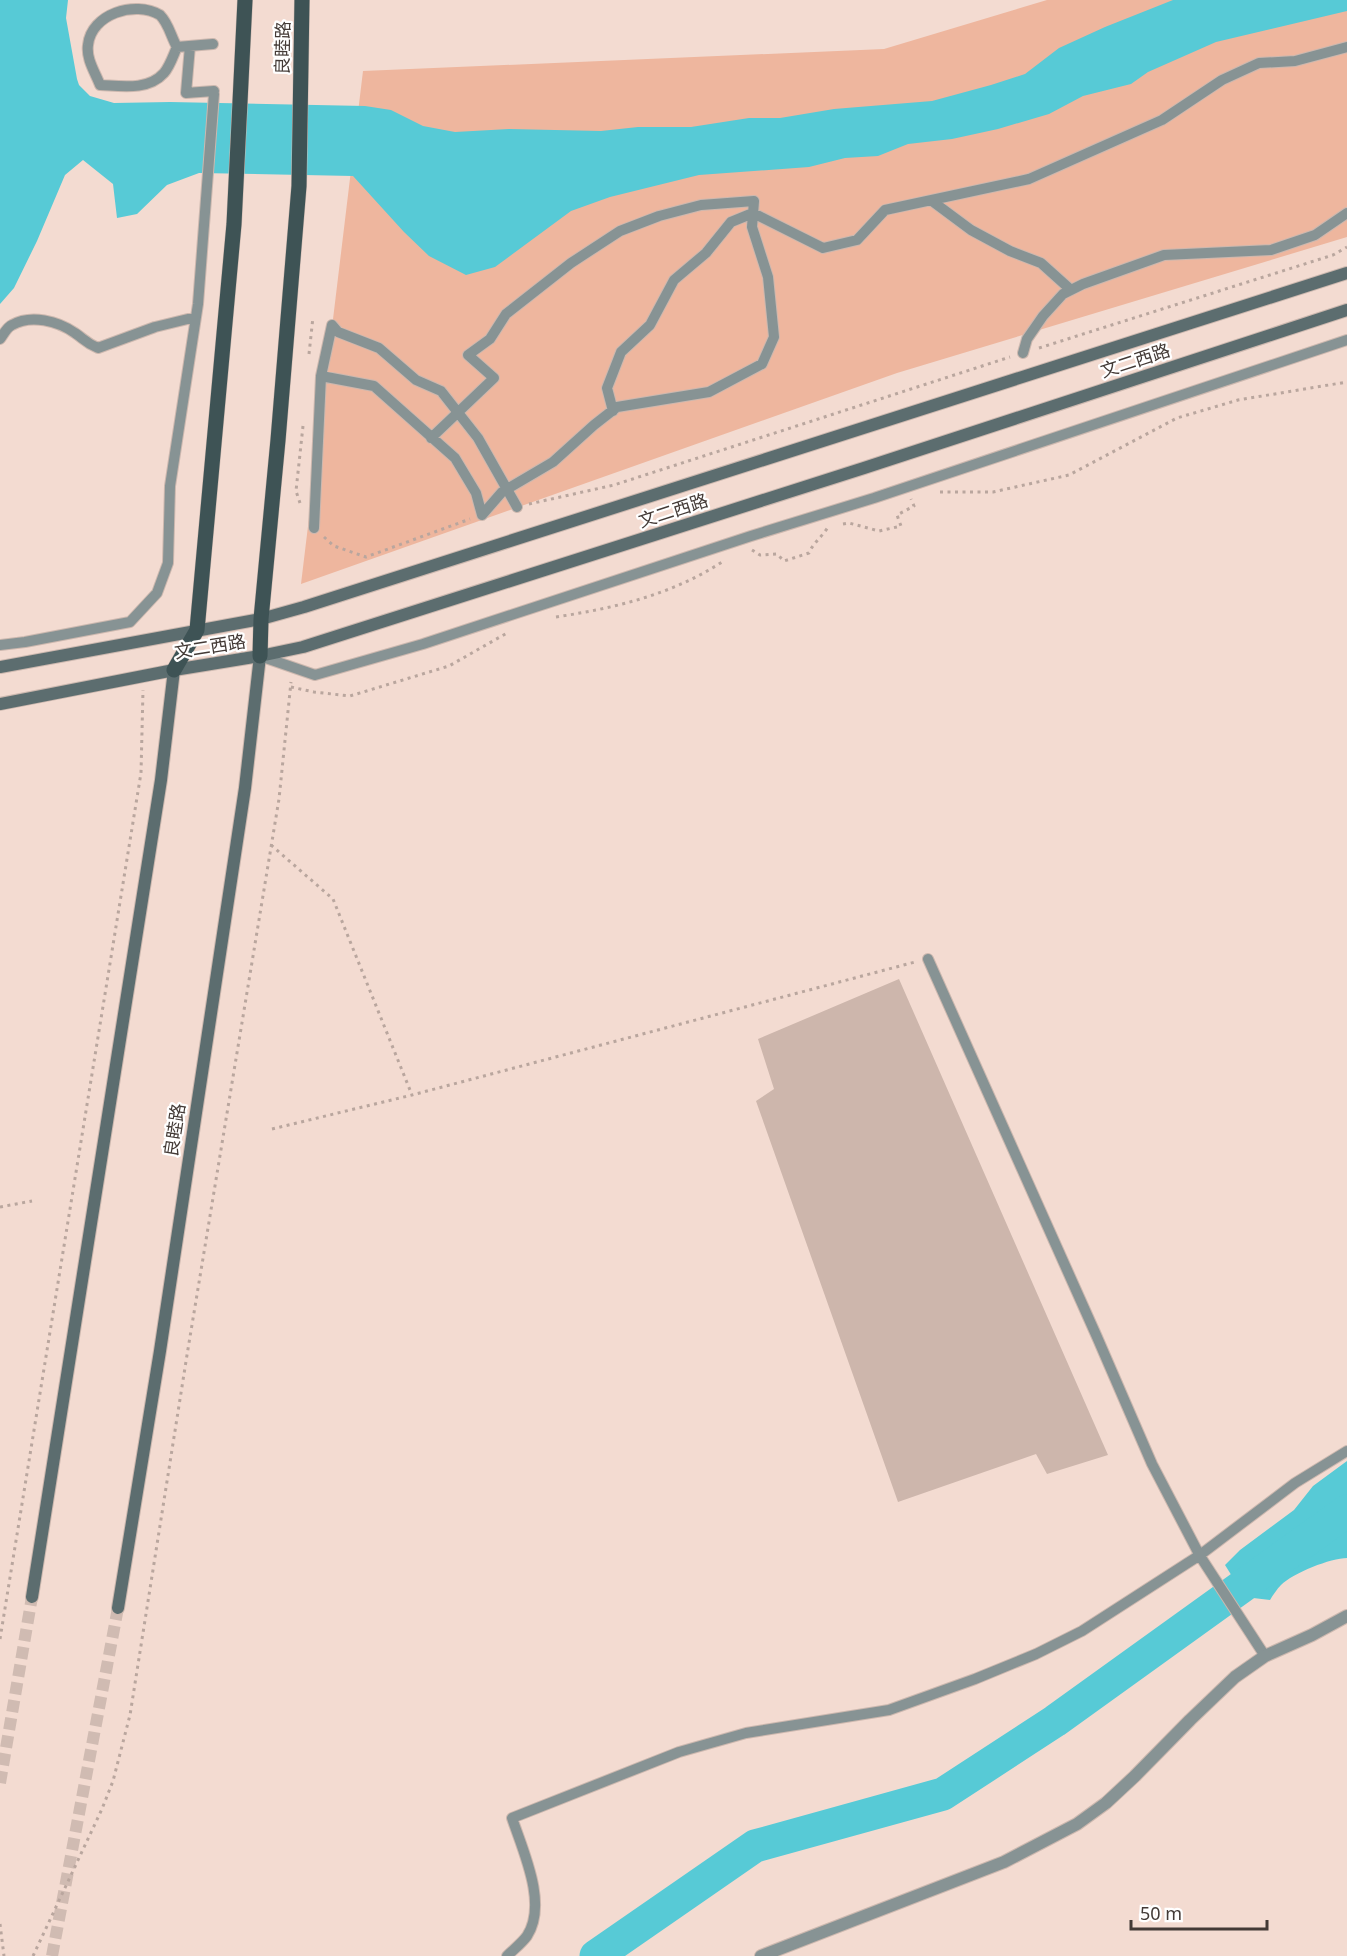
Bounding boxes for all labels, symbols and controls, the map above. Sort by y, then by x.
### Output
street label: 良睦路 [270,21,294,75]
street label: 文二西路 [1097,337,1173,383]
street label: 文二西路 [635,487,711,533]
street label: 文二西路 [173,629,247,663]
street label: 良睦路 [158,1101,190,1159]
scale bar [1131,1893,1268,1931]
text: 50 m [1140,1901,1182,1925]

